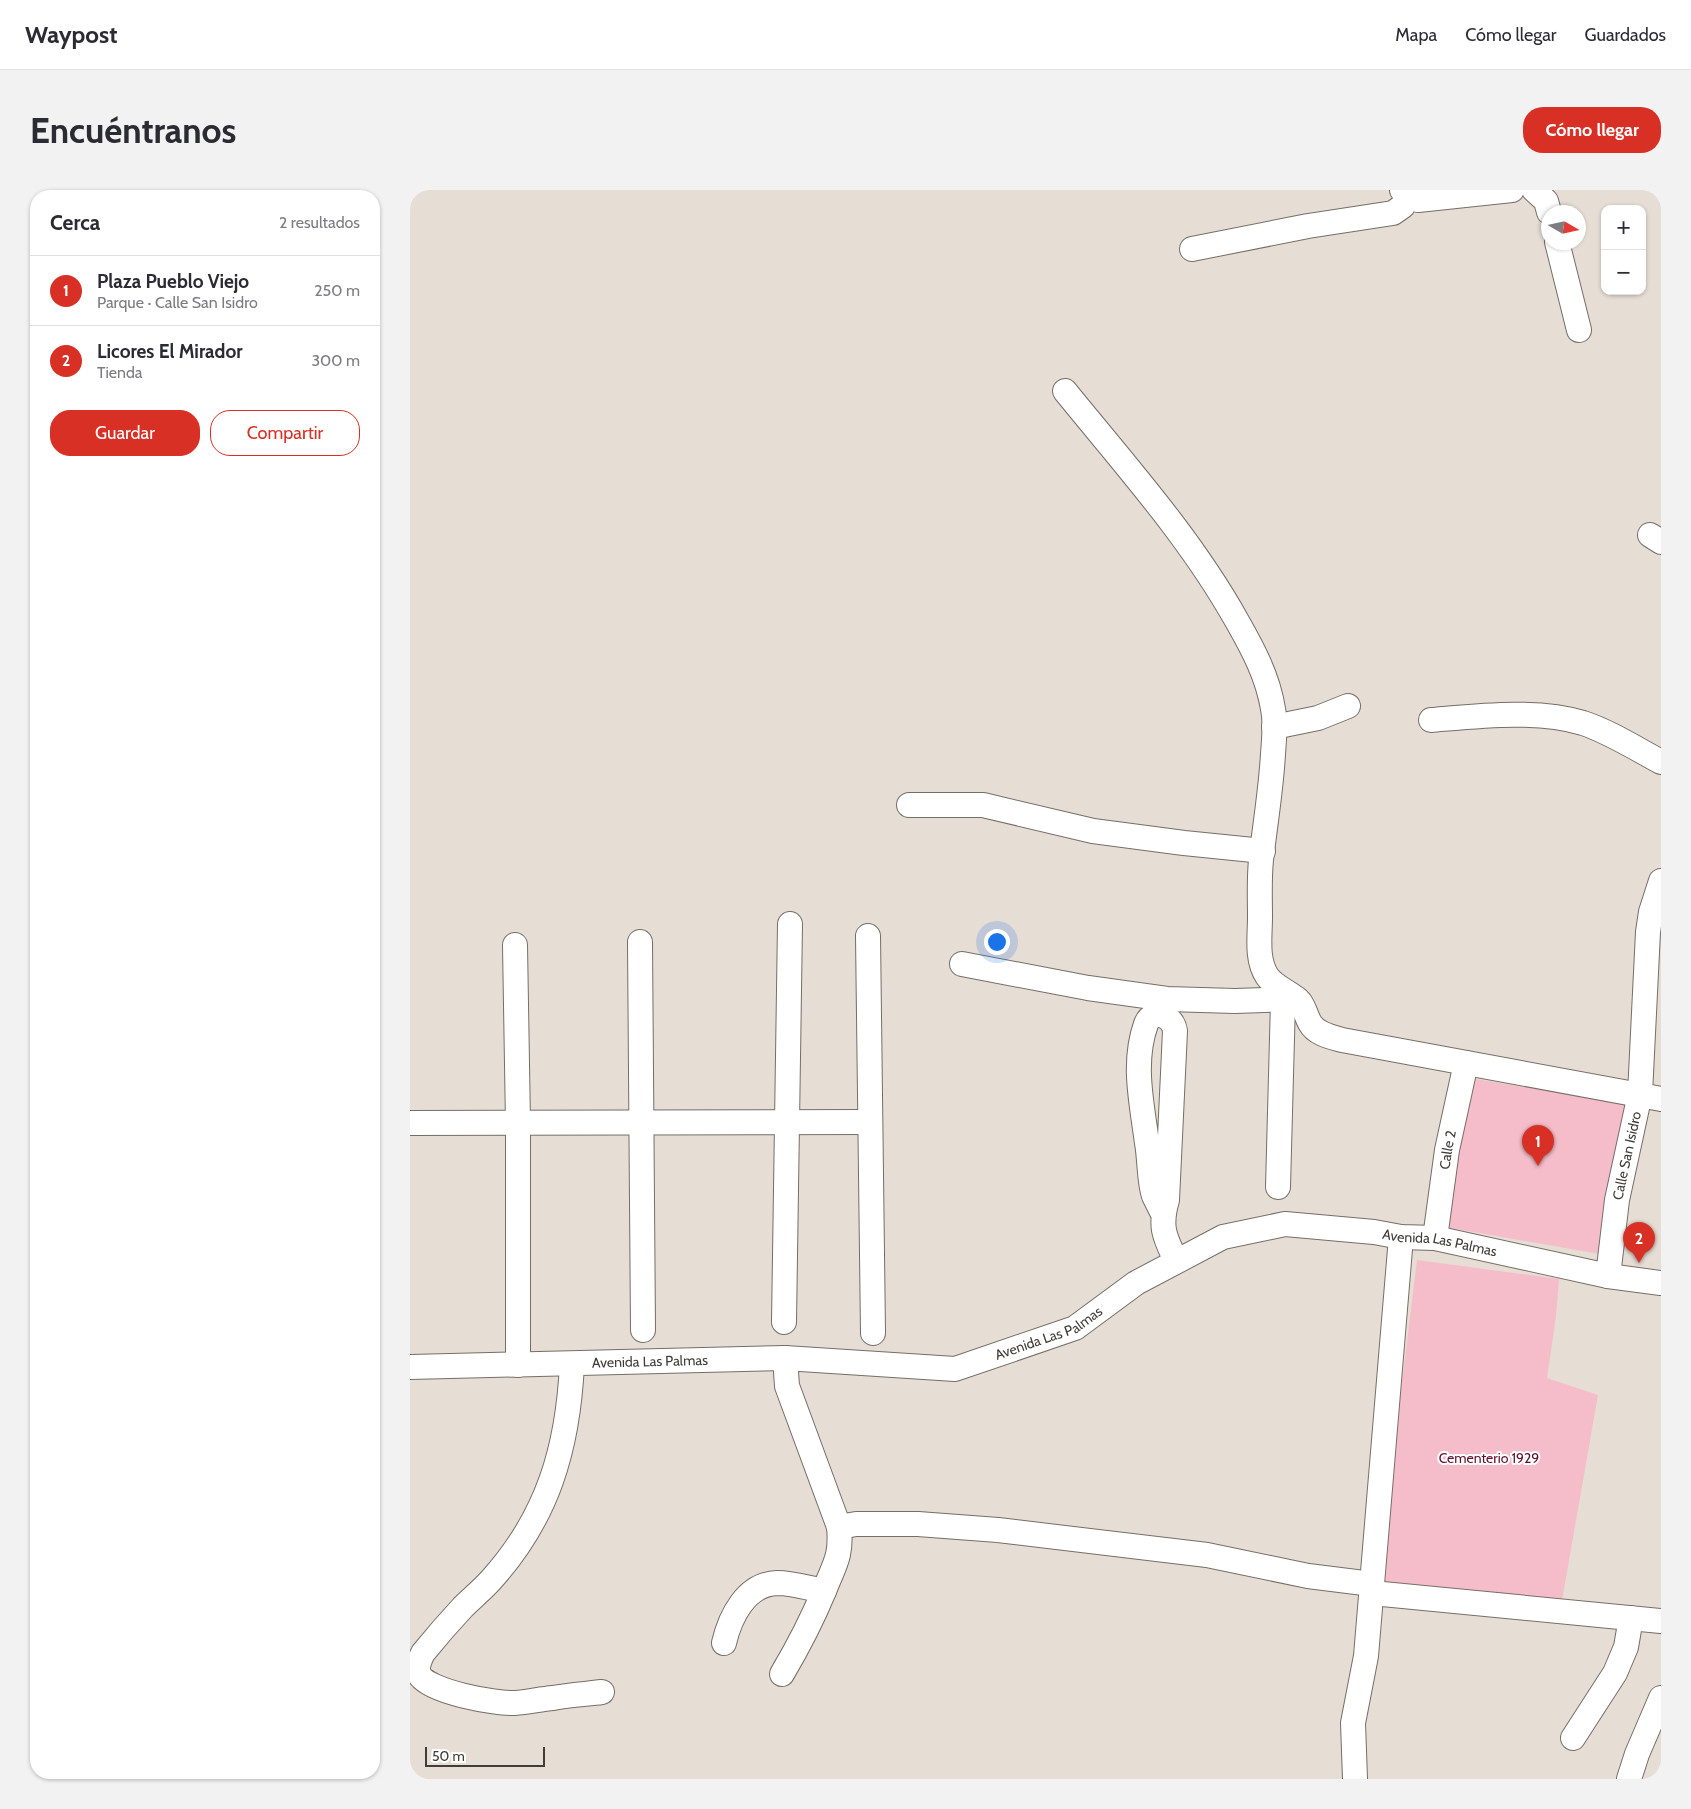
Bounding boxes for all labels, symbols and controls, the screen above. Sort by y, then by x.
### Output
text: Waypost [25,20,117,49]
text: Mapa [1395,24,1437,46]
text: Cómo llegar [1465,24,1557,46]
text: Guardados [1585,24,1666,46]
button: Cómo llegar [1523,107,1661,153]
text: Encuéntranos [30,109,236,152]
north arrow [1541,205,1586,250]
map controls [1601,205,1646,295]
button: + [1601,205,1646,250]
text: Cerca [50,210,100,235]
text: 2 resultados [279,213,360,232]
button: − [1601,250,1646,295]
text: Plaza Pueblo Viejo [97,270,249,293]
text: 1 [63,281,69,300]
text: 250 m [314,281,360,300]
text: Parque · Calle San Isidro [97,293,258,312]
text: Licores El Mirador [97,340,242,363]
text: 2 [62,351,70,370]
text: 300 m [311,351,360,370]
text: Tienda [97,363,142,382]
button: Guardar [50,410,200,456]
button: Compartir [210,410,360,456]
your location [984,929,1010,955]
street label: Calle San Isidro [1608,1109,1645,1201]
pin: 1 [1522,1125,1554,1166]
street label: Calle 2 [1435,1129,1460,1171]
pin: 2 [1623,1222,1655,1263]
street label: Avenida Las Palmas [1381,1225,1499,1260]
street label: Avenida Las Palmas [992,1302,1106,1364]
street label: Avenida Las Palmas [592,1351,708,1372]
park label: Cementerio 1929 [1439,1449,1539,1467]
scale bar [425,1744,545,1767]
text: 50 m [432,1747,465,1765]

